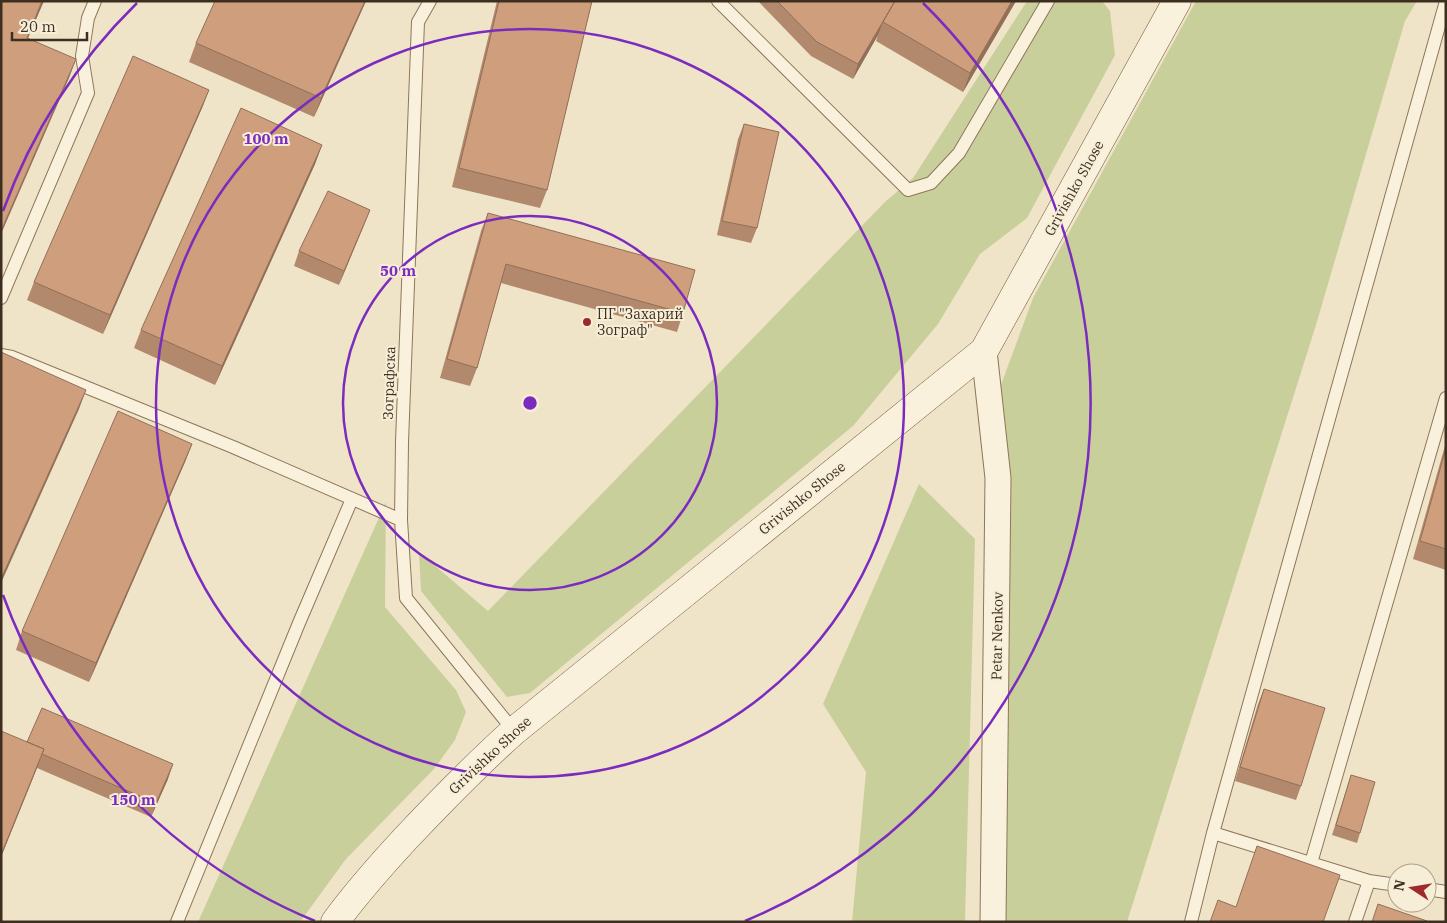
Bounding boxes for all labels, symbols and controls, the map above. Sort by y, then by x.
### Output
scale bar [12,10,88,42]
text: 20 m [20,17,56,36]
text: 100 m [243,129,289,148]
street label: Grivishko Shose [1040,137,1108,239]
text: 50 m [380,261,416,280]
place label: ПГ "Захарий Зограф" [597,305,684,339]
marker: ПГ "Захарий Зограф" [581,316,593,328]
street label: Зографска [379,346,399,420]
centre of rings [521,394,539,412]
street label: Grivishko Shose [755,457,849,539]
street label: Petar Nenkov [987,591,1007,680]
street label: Grivishko Shose [445,712,535,798]
text: 150 m [110,790,156,809]
north arrow [1387,863,1437,913]
text: N [1389,878,1409,893]

